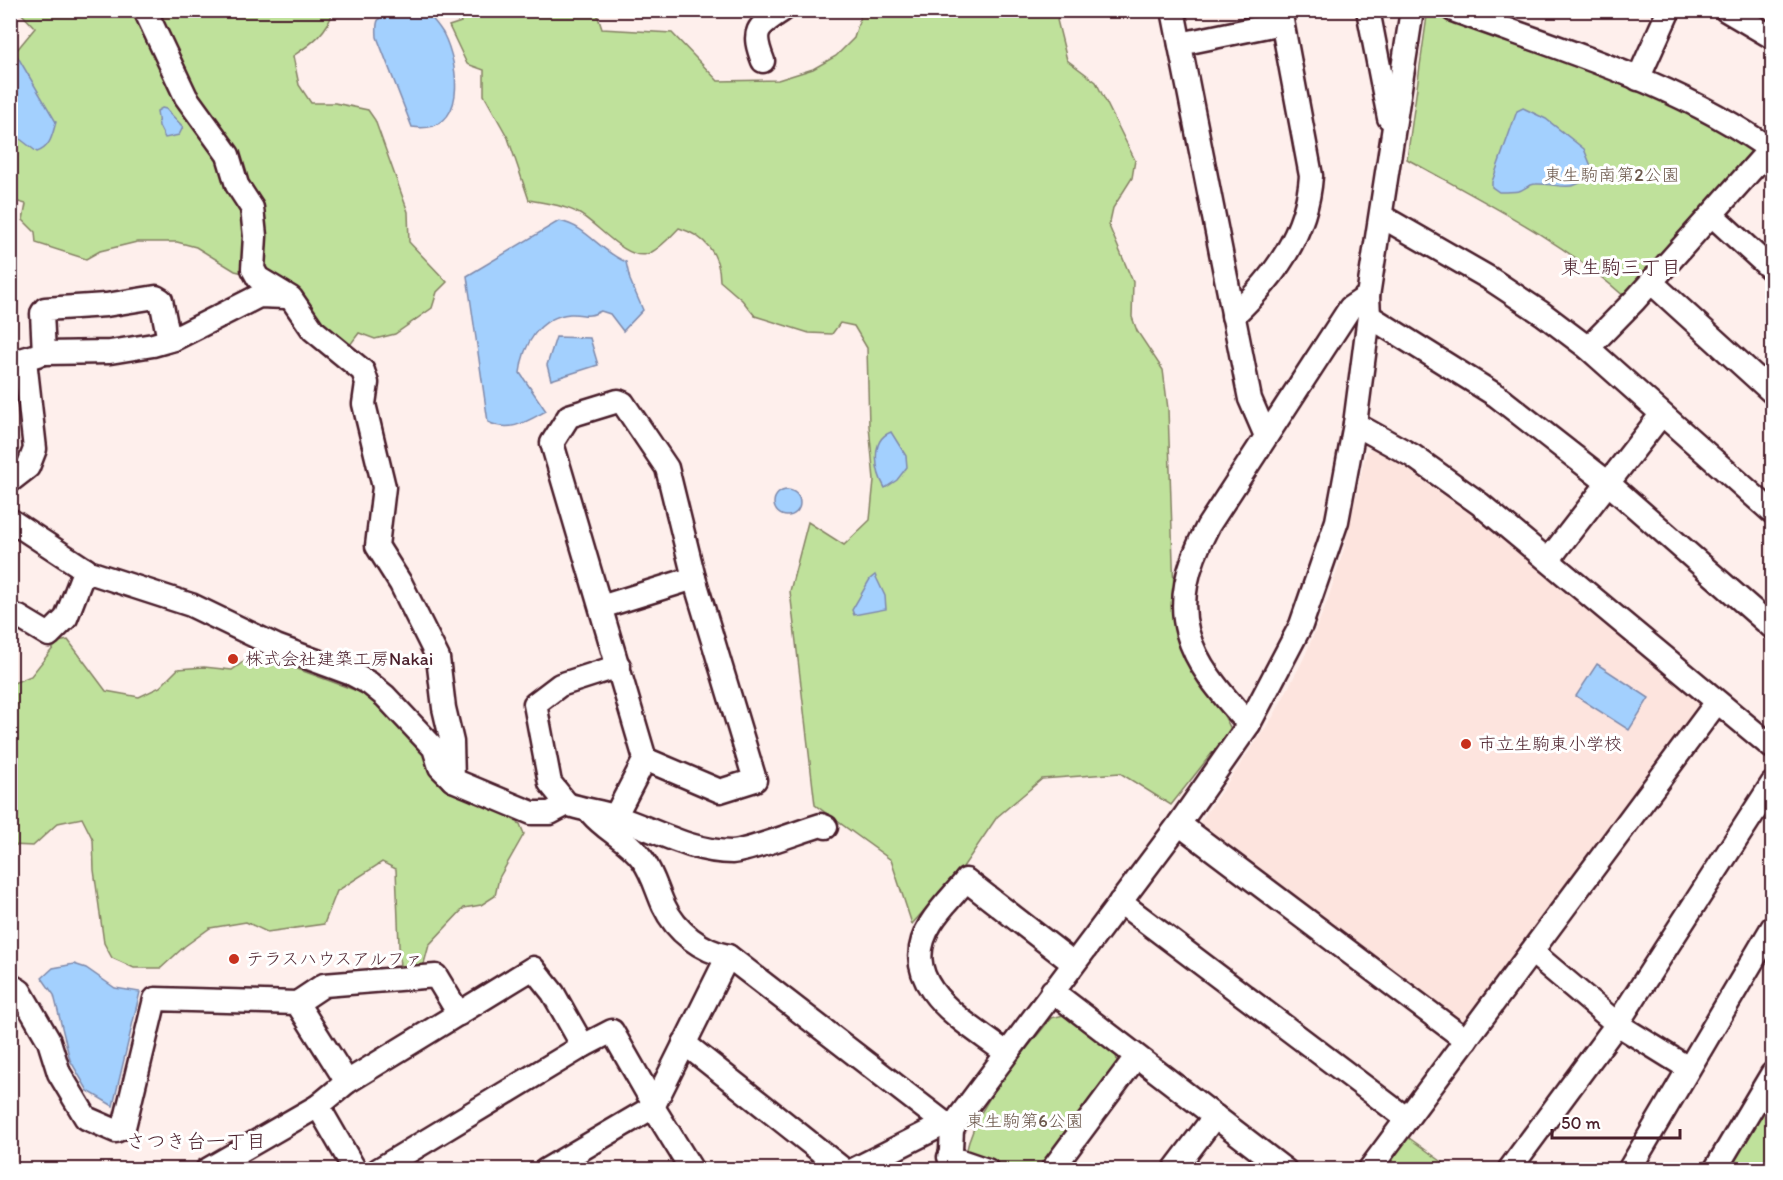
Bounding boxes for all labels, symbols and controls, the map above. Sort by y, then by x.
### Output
park label: 東生駒南第2公園 [1544,164,1680,186]
district label: 東生駒三丁目 [1561,255,1681,279]
place label: 株式会社建築工房Nakai [245,648,433,670]
marker: 株式会社建築工房Nakai [226,652,240,666]
place label: 市立生駒東小学校 [1478,733,1622,755]
marker: 市立生駒東小学校 [1459,737,1473,751]
place label: テラスハウスアルファ [246,948,423,970]
marker: テラスハウスアルファ [227,952,241,966]
scale bar [1552,1102,1680,1140]
park label: 東生駒第6公園 [966,1110,1084,1132]
text: 50 m [1561,1112,1601,1134]
district label: さつき台一丁目 [126,1129,266,1153]

